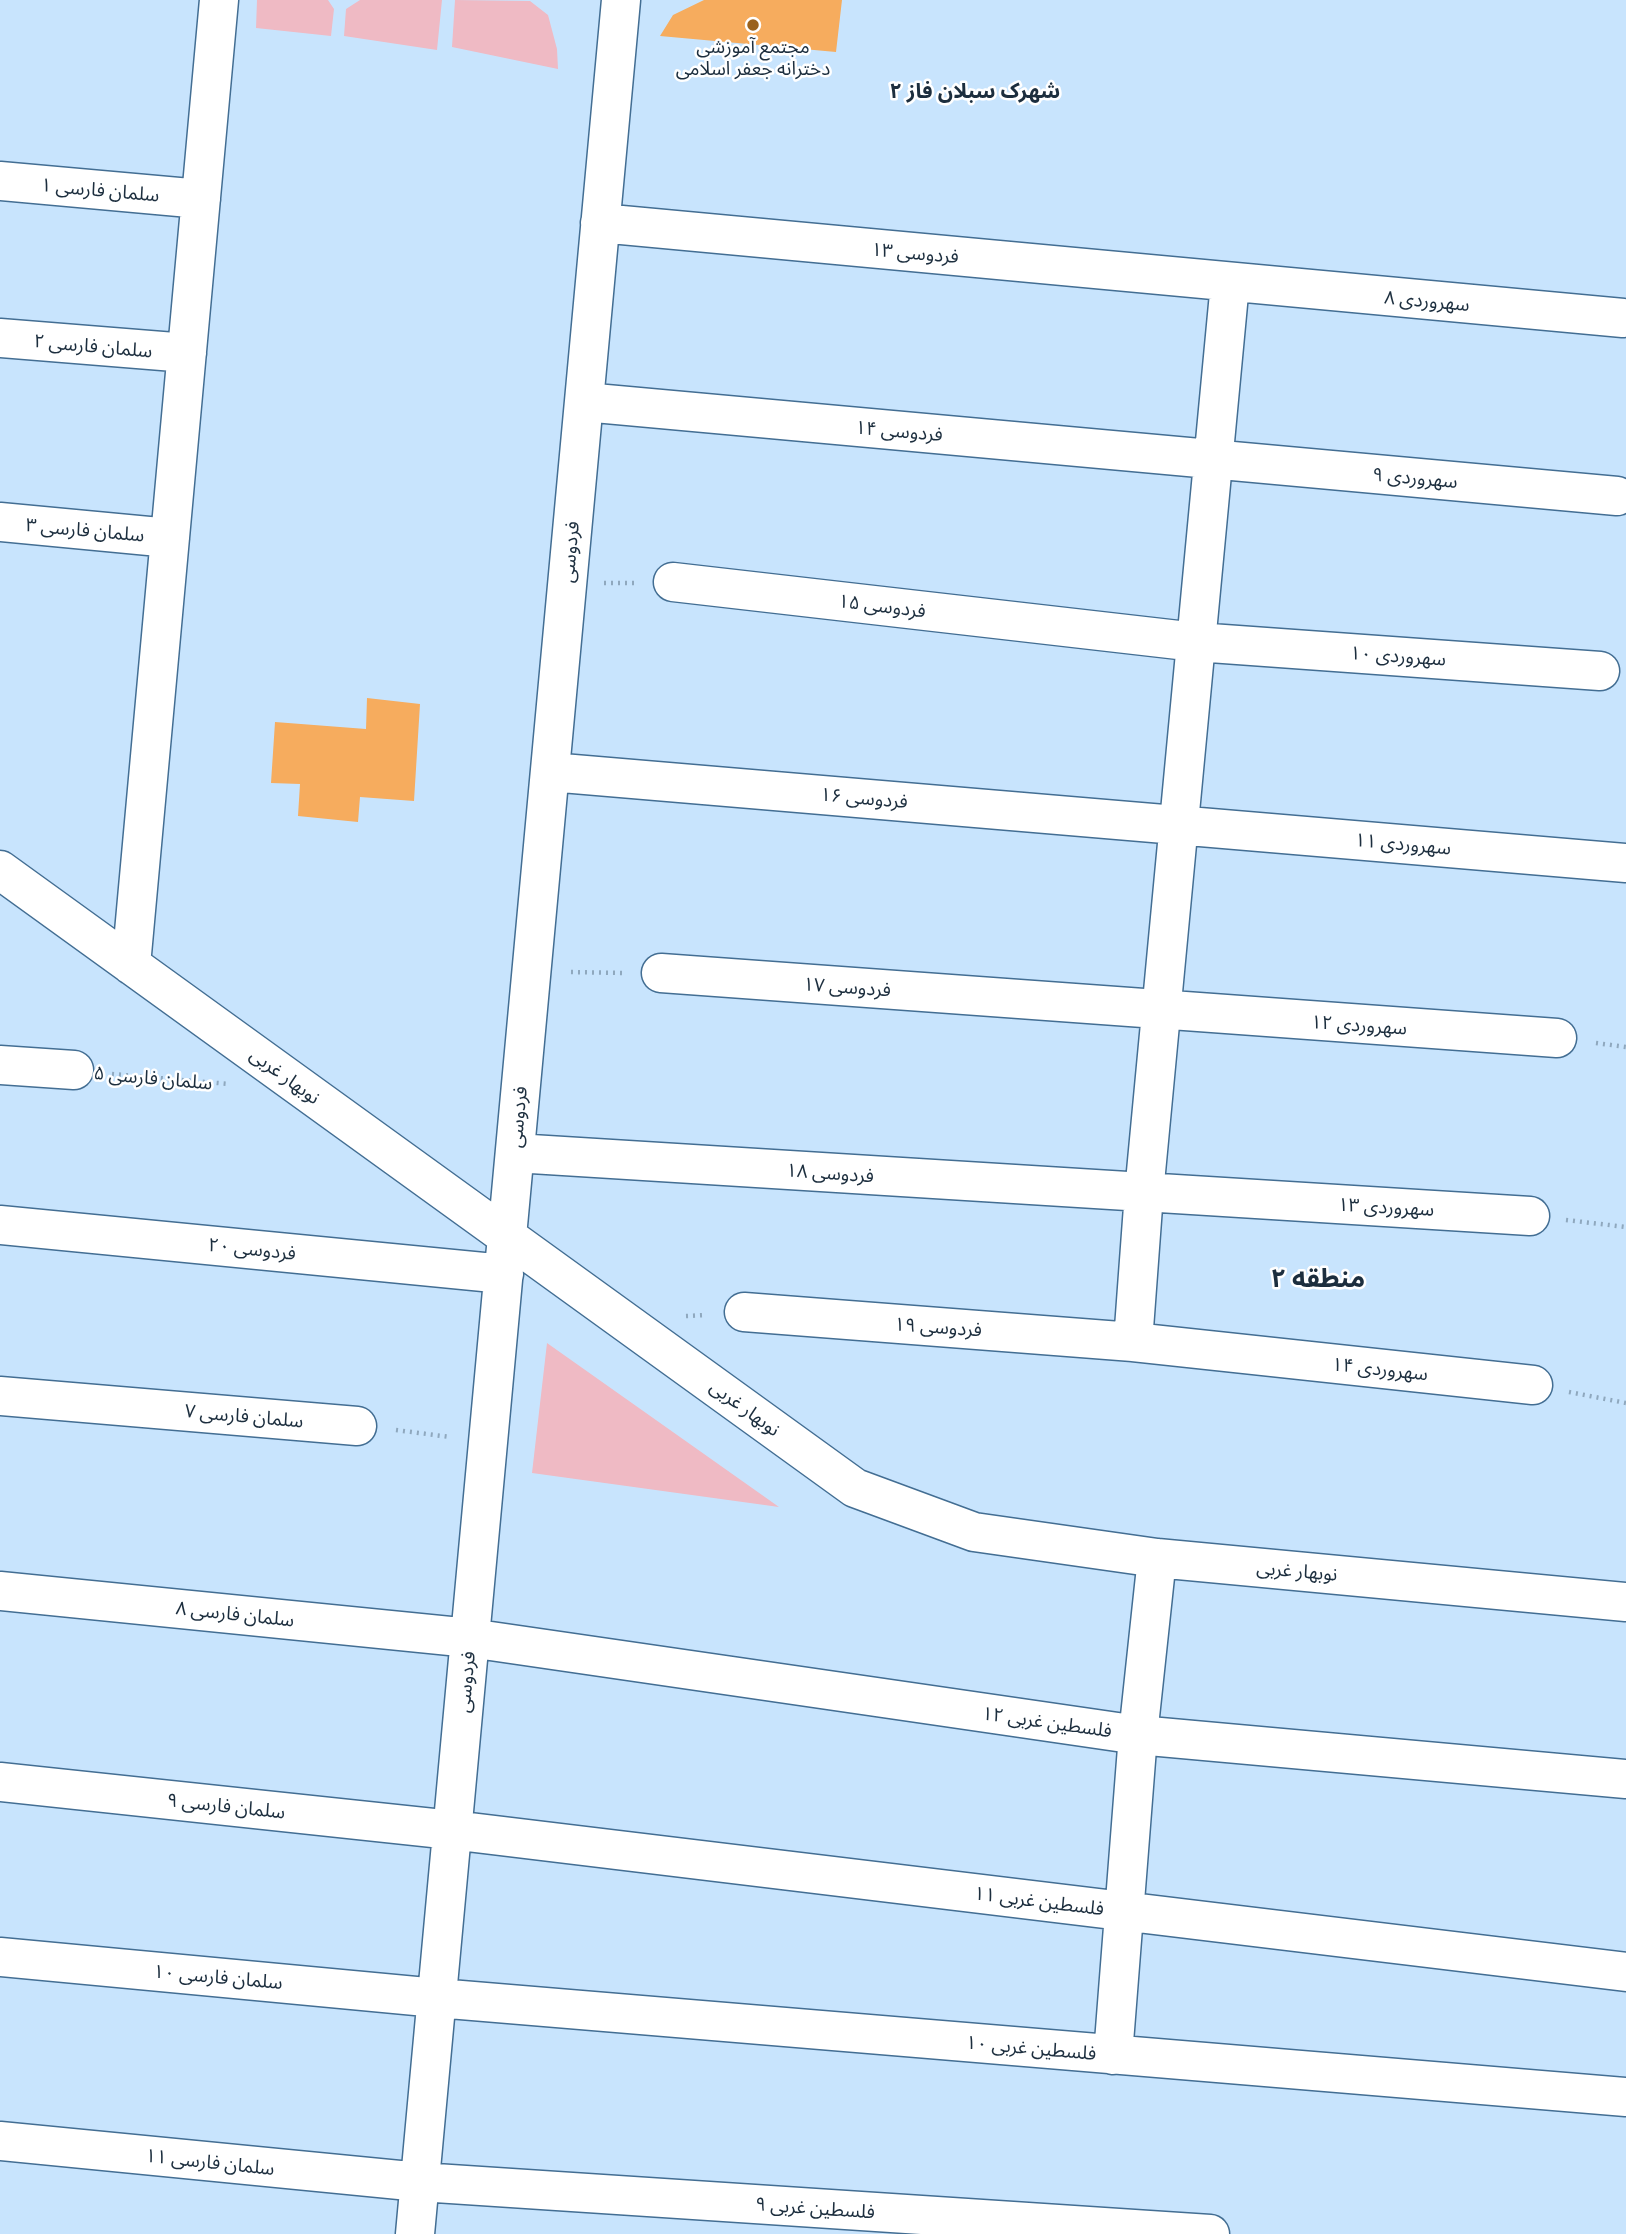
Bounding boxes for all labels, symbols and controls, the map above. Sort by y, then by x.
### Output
marker: مجتمع آموزشی دخترانه جعفر اسلامی [745,17,761,33]
place label: مجتمع آموزشی دخترانه جعفر اسلامی [676,36,830,80]
district label: شهرک سبلان فاز ۲ [890,78,1060,104]
street label: سلمان فارسی ۱ [40,173,160,207]
street label: فردوسی ۱۳ [870,238,960,268]
street label: سهروردی ۸ [1383,286,1471,316]
street label: سلمان فارسی ۲ [33,329,153,363]
street label: فردوسی ۱۴ [854,416,944,446]
street label: سهروردی ۹ [1371,463,1459,493]
street label: سلمان فارسی ۳ [25,513,145,547]
street label: فردوسی [556,520,584,584]
street label: فردوسی ۱۵ [837,589,927,623]
street label: سهروردی ۱۰ [1349,641,1447,671]
street label: فردوسی ۱۶ [819,783,909,813]
street label: سهروردی ۱۱ [1354,828,1452,860]
street label: فردوسی ۱۷ [802,973,892,1001]
street label: سهروردی ۱۲ [1310,1010,1408,1040]
street label: نوبهار غربی [245,1043,325,1109]
street label: سلمان فارسی ۵ [93,1061,213,1095]
street label: فردوسی [504,1085,532,1149]
street label: فردوسی ۱۸ [785,1159,875,1187]
street label: سهروردی ۱۳ [1337,1193,1435,1221]
street label: فردوسی ۲۰ [207,1233,297,1265]
district label: منطقه ۲ [1271,1262,1365,1294]
street label: فردوسی ۱۹ [893,1313,983,1341]
street label: سهروردی ۱۴ [1331,1353,1429,1385]
street label: نوبهار غربی [705,1375,785,1441]
street label: سلمان فارسی ۷ [184,1399,304,1433]
street label: نوبهار غربی [1256,1556,1338,1586]
street label: سلمان فارسی ۸ [175,1596,295,1632]
street label: فردوسی [452,1650,480,1714]
street label: فلسطین غربی ۱۲ [981,1702,1113,1742]
street label: سلمان فارسی ۹ [166,1788,286,1824]
street label: فلسطین غربی ۱۱ [973,1882,1105,1920]
street label: سلمان فارسی ۱۰ [152,1960,284,1994]
street label: فلسطین غربی ۱۰ [965,2031,1097,2065]
street label: سلمان فارسی ۱۱ [144,2144,276,2180]
street label: فلسطین غربی ۹ [754,2192,876,2224]

